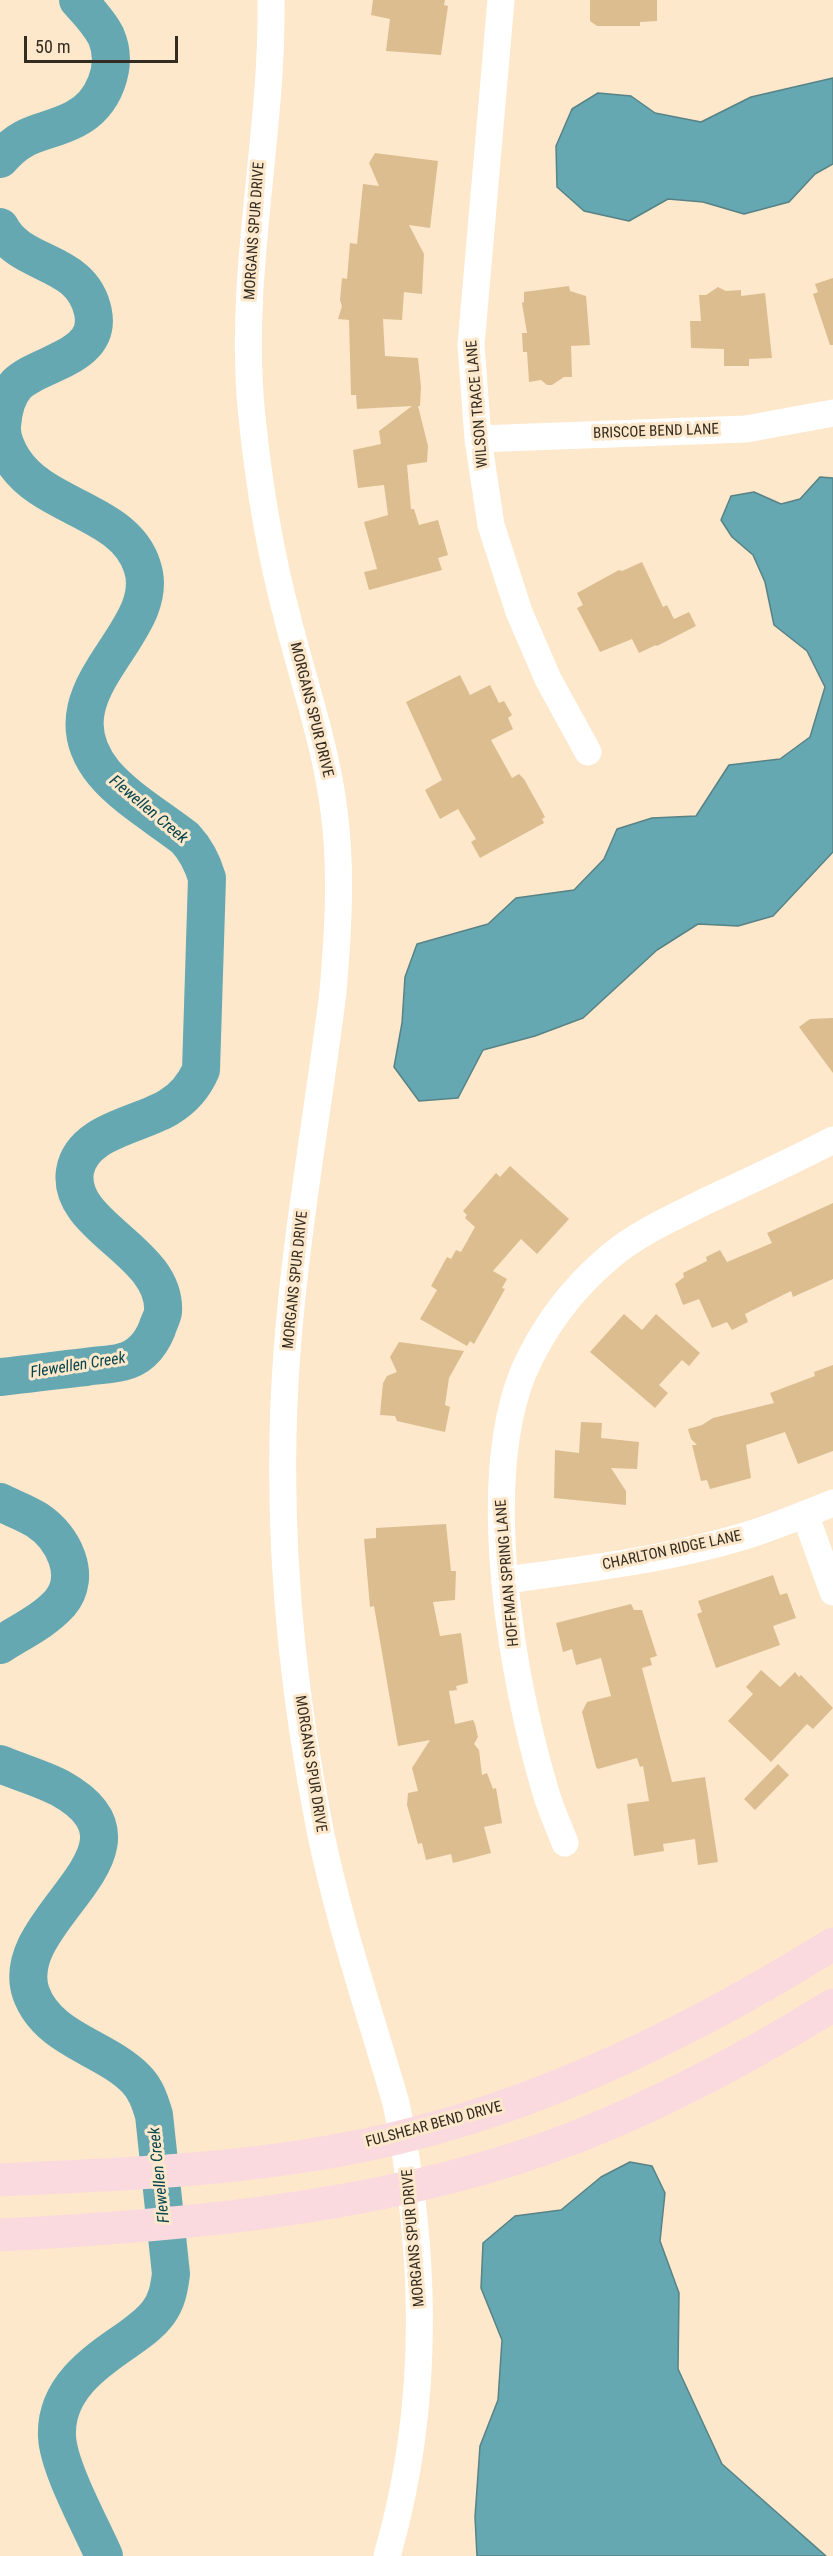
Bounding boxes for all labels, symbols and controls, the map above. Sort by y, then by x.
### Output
scale bar [27,24,182,62]
text: 50 m [35,36,70,57]
street label: MORGANS SPUR DRIVE [241,161,269,301]
street label: WILSON TRACE LANE [463,339,493,469]
street label: BRISCOE BEND LANE [593,421,719,443]
street label: MORGANS SPUR DRIVE [286,641,336,779]
water label: Flewellen Creek [105,772,191,848]
street label: MORGANS SPUR DRIVE [280,1210,312,1350]
water label: Flewellen Creek [29,1349,127,1383]
street label: HOFFMAN SPRING LANE [493,1499,523,1647]
street label: CHARLTON RIDGE LANE [601,1527,743,1575]
street label: MORGANS SPUR DRIVE [290,1694,330,1834]
street label: FULSHEAR BEND DRIVE [364,2098,504,2152]
water label: Flewellen Creek [145,2126,175,2224]
street label: MORGANS SPUR DRIVE [399,2168,429,2308]

